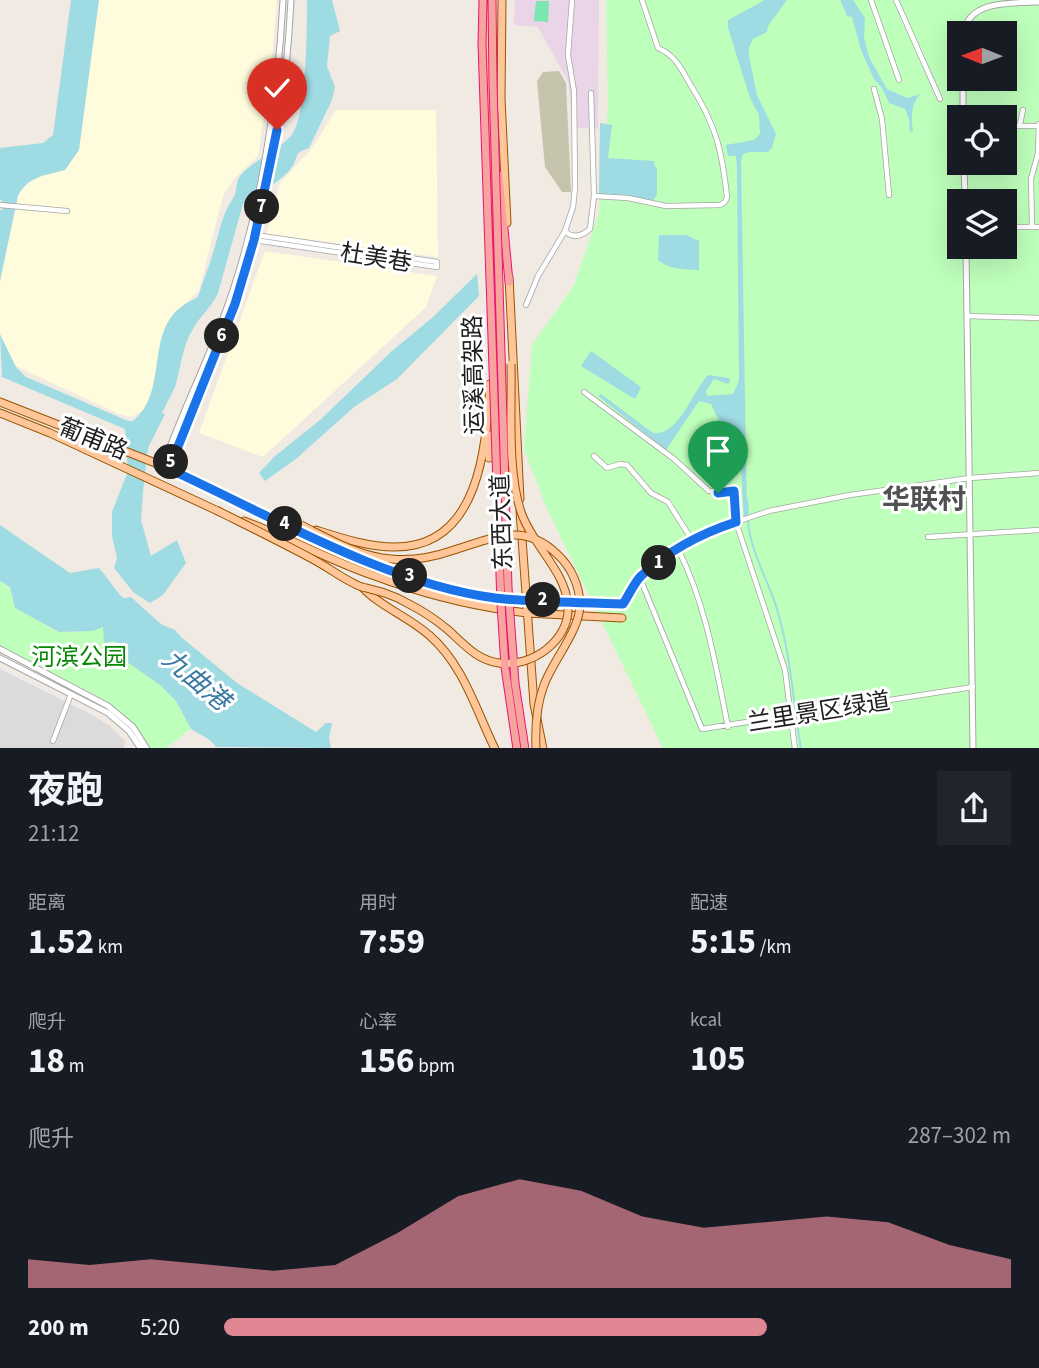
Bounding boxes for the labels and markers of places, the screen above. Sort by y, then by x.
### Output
pin [247,58,307,130]
pin: 7 [244,190,280,224]
pin: 6 [204,318,240,354]
pin [688,421,748,493]
pin: 5 [154,444,188,480]
pin: 4 [268,506,302,542]
pin: 1 [642,546,676,580]
pin: 3 [392,558,428,594]
pin: 2 [526,582,560,618]

